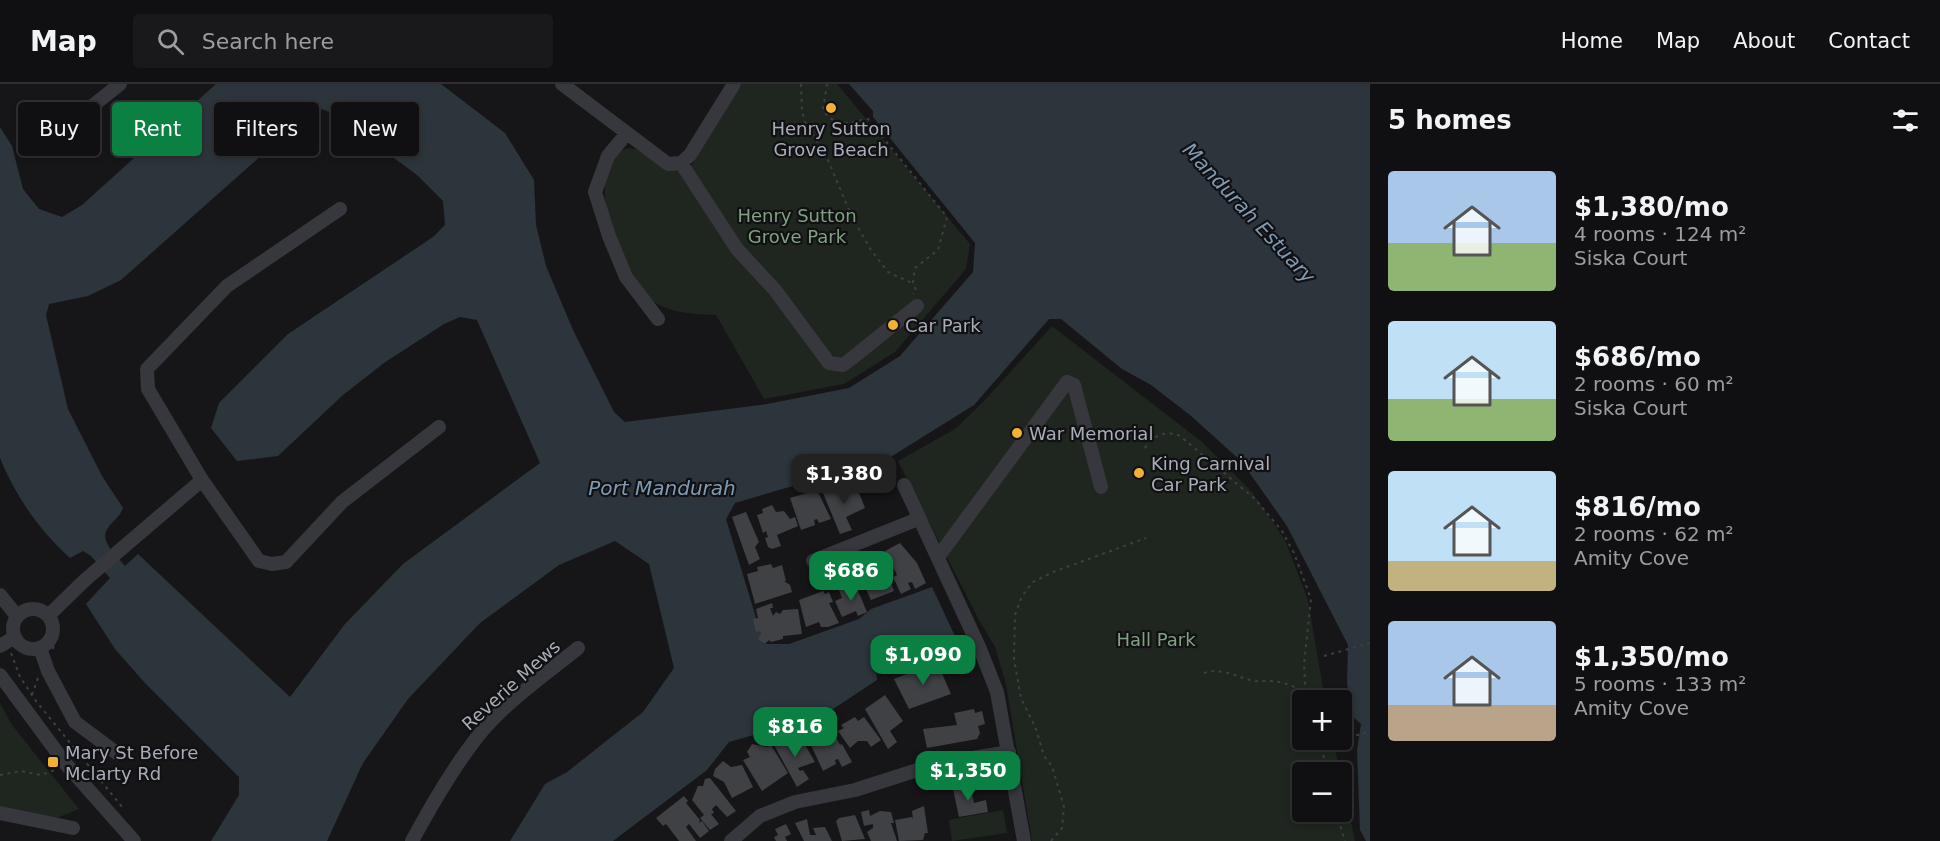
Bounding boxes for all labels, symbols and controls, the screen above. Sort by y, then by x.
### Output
search box [133,14,553,68]
text: Map [30,25,97,58]
icon: search [154,25,187,58]
text: Search here [202,29,334,54]
text: Home [1561,29,1623,53]
text: Map [1656,29,1700,53]
text: About [1733,29,1795,53]
text: Contact [1828,29,1910,53]
marker: Henry Sutton Grove Beach [824,101,838,115]
chip: Buy [18,102,100,156]
chip: Rent [112,102,202,156]
chip: Filters [214,102,319,156]
chip: New [331,102,419,156]
icon: filters [1889,104,1922,137]
text: 5 homes [1388,105,1512,135]
place label: Henry Sutton Grove Beach [771,118,891,160]
water label: Mandurah Estuary [1178,138,1321,289]
text: $1,380/mo [1574,192,1729,222]
icon: home [1436,195,1508,267]
park label: Henry Sutton Grove Park [737,205,857,247]
text: 4 rooms · 124 m² [1574,222,1746,246]
text: Siska Court [1574,246,1687,270]
place label: Car Park [905,315,981,336]
marker: Car Park [886,318,900,332]
text: $686/mo [1574,342,1701,372]
icon: home [1436,345,1508,417]
text: 2 rooms · 60 m² [1574,372,1734,396]
text: Siska Court [1574,396,1687,420]
place label: War Memorial [1029,423,1153,444]
marker: War Memorial [1010,426,1024,440]
place label: King Carnival Car Park [1151,453,1270,495]
pin: $1,380 [795,454,893,505]
text: $1,380 [805,461,883,485]
marker: King Carnival Car Park [1132,466,1146,480]
water label: Port Mandurah [588,476,736,500]
text: $816/mo [1574,492,1701,522]
icon: home [1436,495,1508,567]
text: 2 rooms · 62 m² [1574,522,1734,546]
text: Amity Cove [1574,546,1689,570]
pin: $686 [815,551,887,602]
text: $686 [823,558,879,582]
park label: Hall Park [1116,629,1196,650]
pin: $1,090 [874,635,972,686]
street label: Reverie Mews [458,636,564,734]
text: $1,090 [884,642,962,666]
text: $1,350/mo [1574,642,1729,672]
icon: home [1436,645,1508,717]
text: 5 rooms · 133 m² [1574,672,1746,696]
map controls [1292,690,1352,822]
button: + [1292,690,1352,750]
text: Amity Cove [1574,696,1689,720]
pin: $816 [759,707,831,758]
text: $816 [767,714,823,738]
place label: Mary St Before Mclarty Rd [65,742,198,784]
pin: $1,350 [919,751,1017,802]
marker: Mary St Before Mclarty Rd [46,755,60,769]
text: $1,350 [929,758,1007,782]
button: − [1292,762,1352,822]

